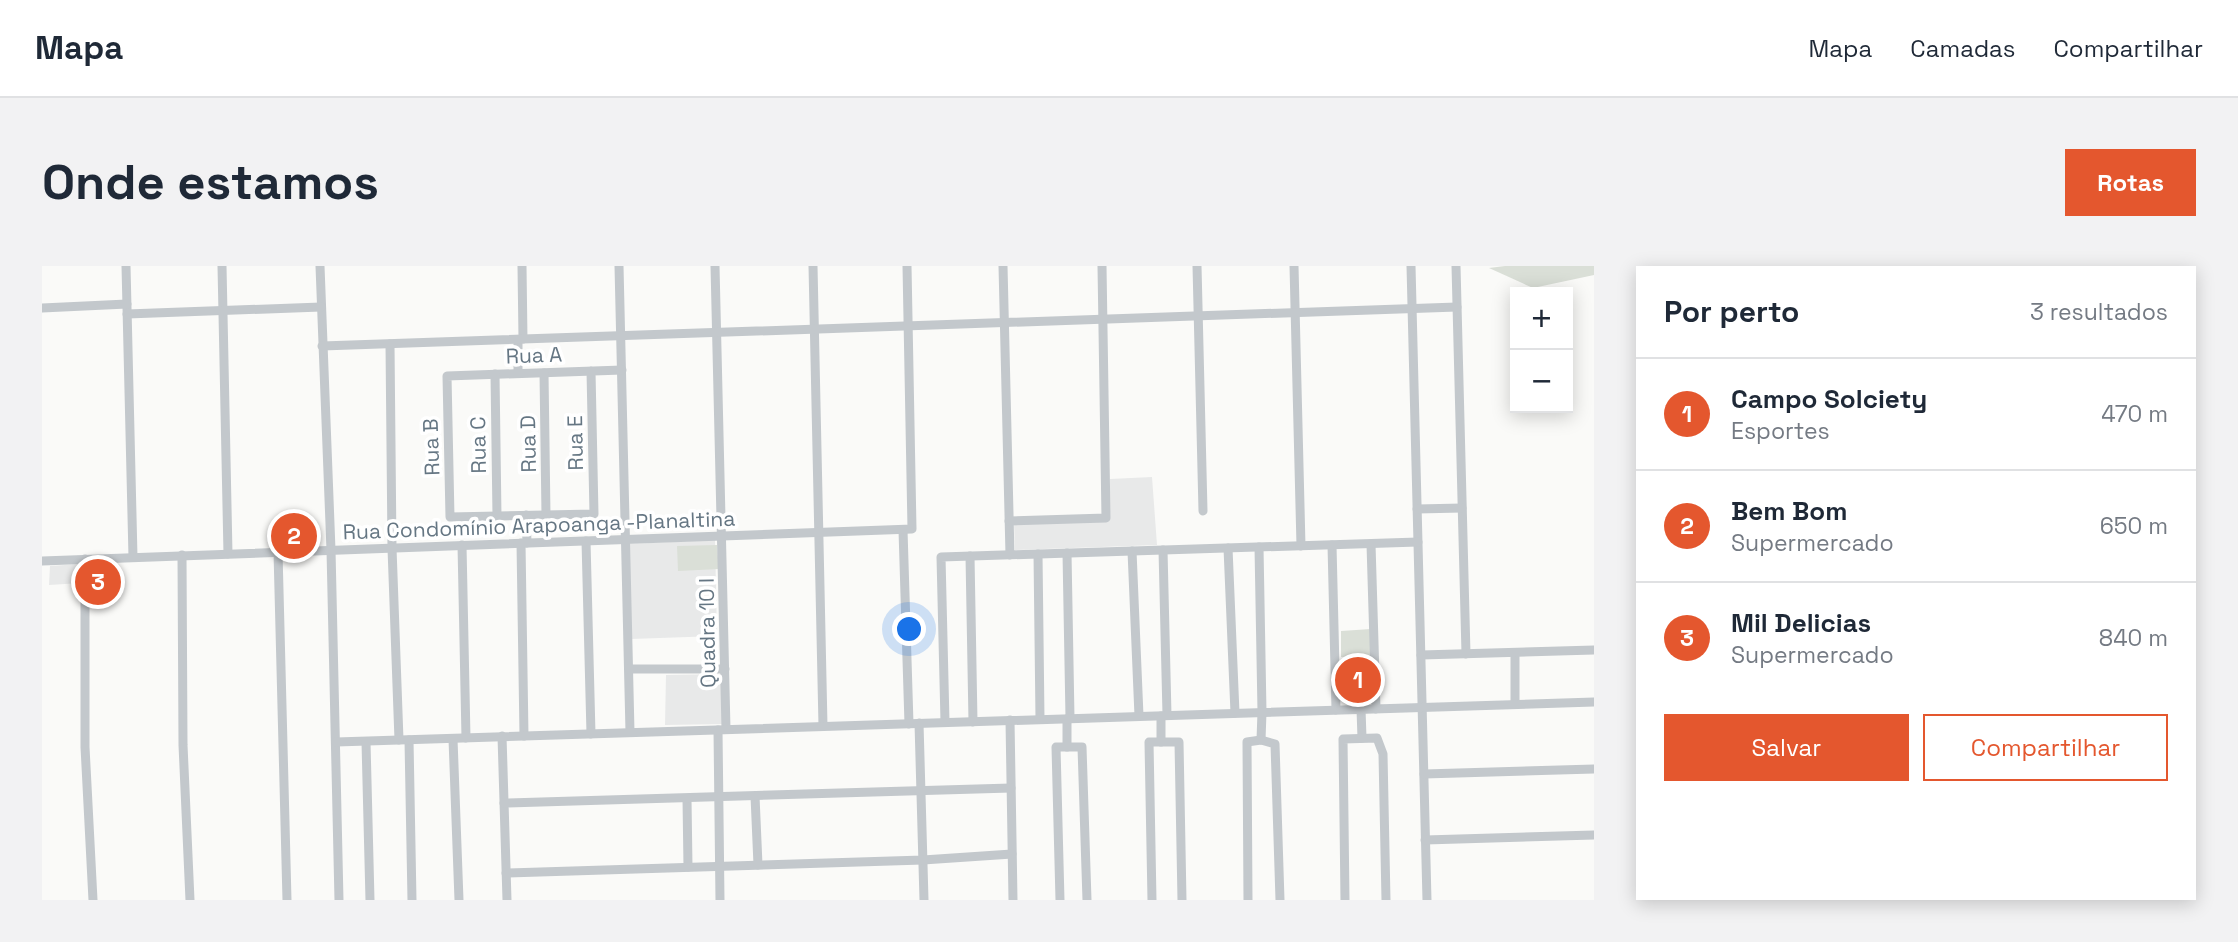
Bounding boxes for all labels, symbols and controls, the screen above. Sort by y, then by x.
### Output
text: Mapa [35,27,123,69]
text: Mapa [1808,33,1872,64]
text: Camadas [1910,33,2015,64]
text: Compartilhar [2053,33,2203,64]
button: Rotas [2065,149,2196,216]
text: Onde estamos [42,151,379,213]
map controls [1510,287,1573,413]
button: + [1510,287,1573,350]
text: Por perto [1664,292,1799,331]
text: 3 resultados [2030,297,2168,327]
street label: Rua A [505,341,563,369]
button: − [1510,350,1573,413]
text: Campo Solciety [1731,382,1927,416]
text: 1 [1682,399,1692,429]
text: 470 m [2101,399,2168,429]
street label: Rua D [514,415,542,473]
street label: Rua E [561,415,589,471]
street label: Rua C [464,416,492,474]
text: Esportes [1731,416,1830,446]
street label: Rua B [417,418,445,476]
text: Bem Bom [1731,494,1847,528]
street label: Rua Condomínio Arapoanga -Planaltina [342,505,736,545]
pin: 2 [271,510,317,562]
text: 2 [1680,511,1694,541]
text: 650 m [2100,511,2168,541]
text: Supermercado [1731,528,1894,558]
pin: 3 [75,556,121,608]
street label: Quadra 10 I [693,578,721,688]
text: Mil Delicias [1731,606,1871,640]
your location [892,612,926,646]
text: 3 [1680,623,1694,653]
text: 840 m [2099,623,2168,653]
text: Supermercado [1731,640,1894,670]
pin: 1 [1335,654,1381,706]
button: Salvar [1664,714,1909,781]
button: Compartilhar [1923,714,2168,781]

